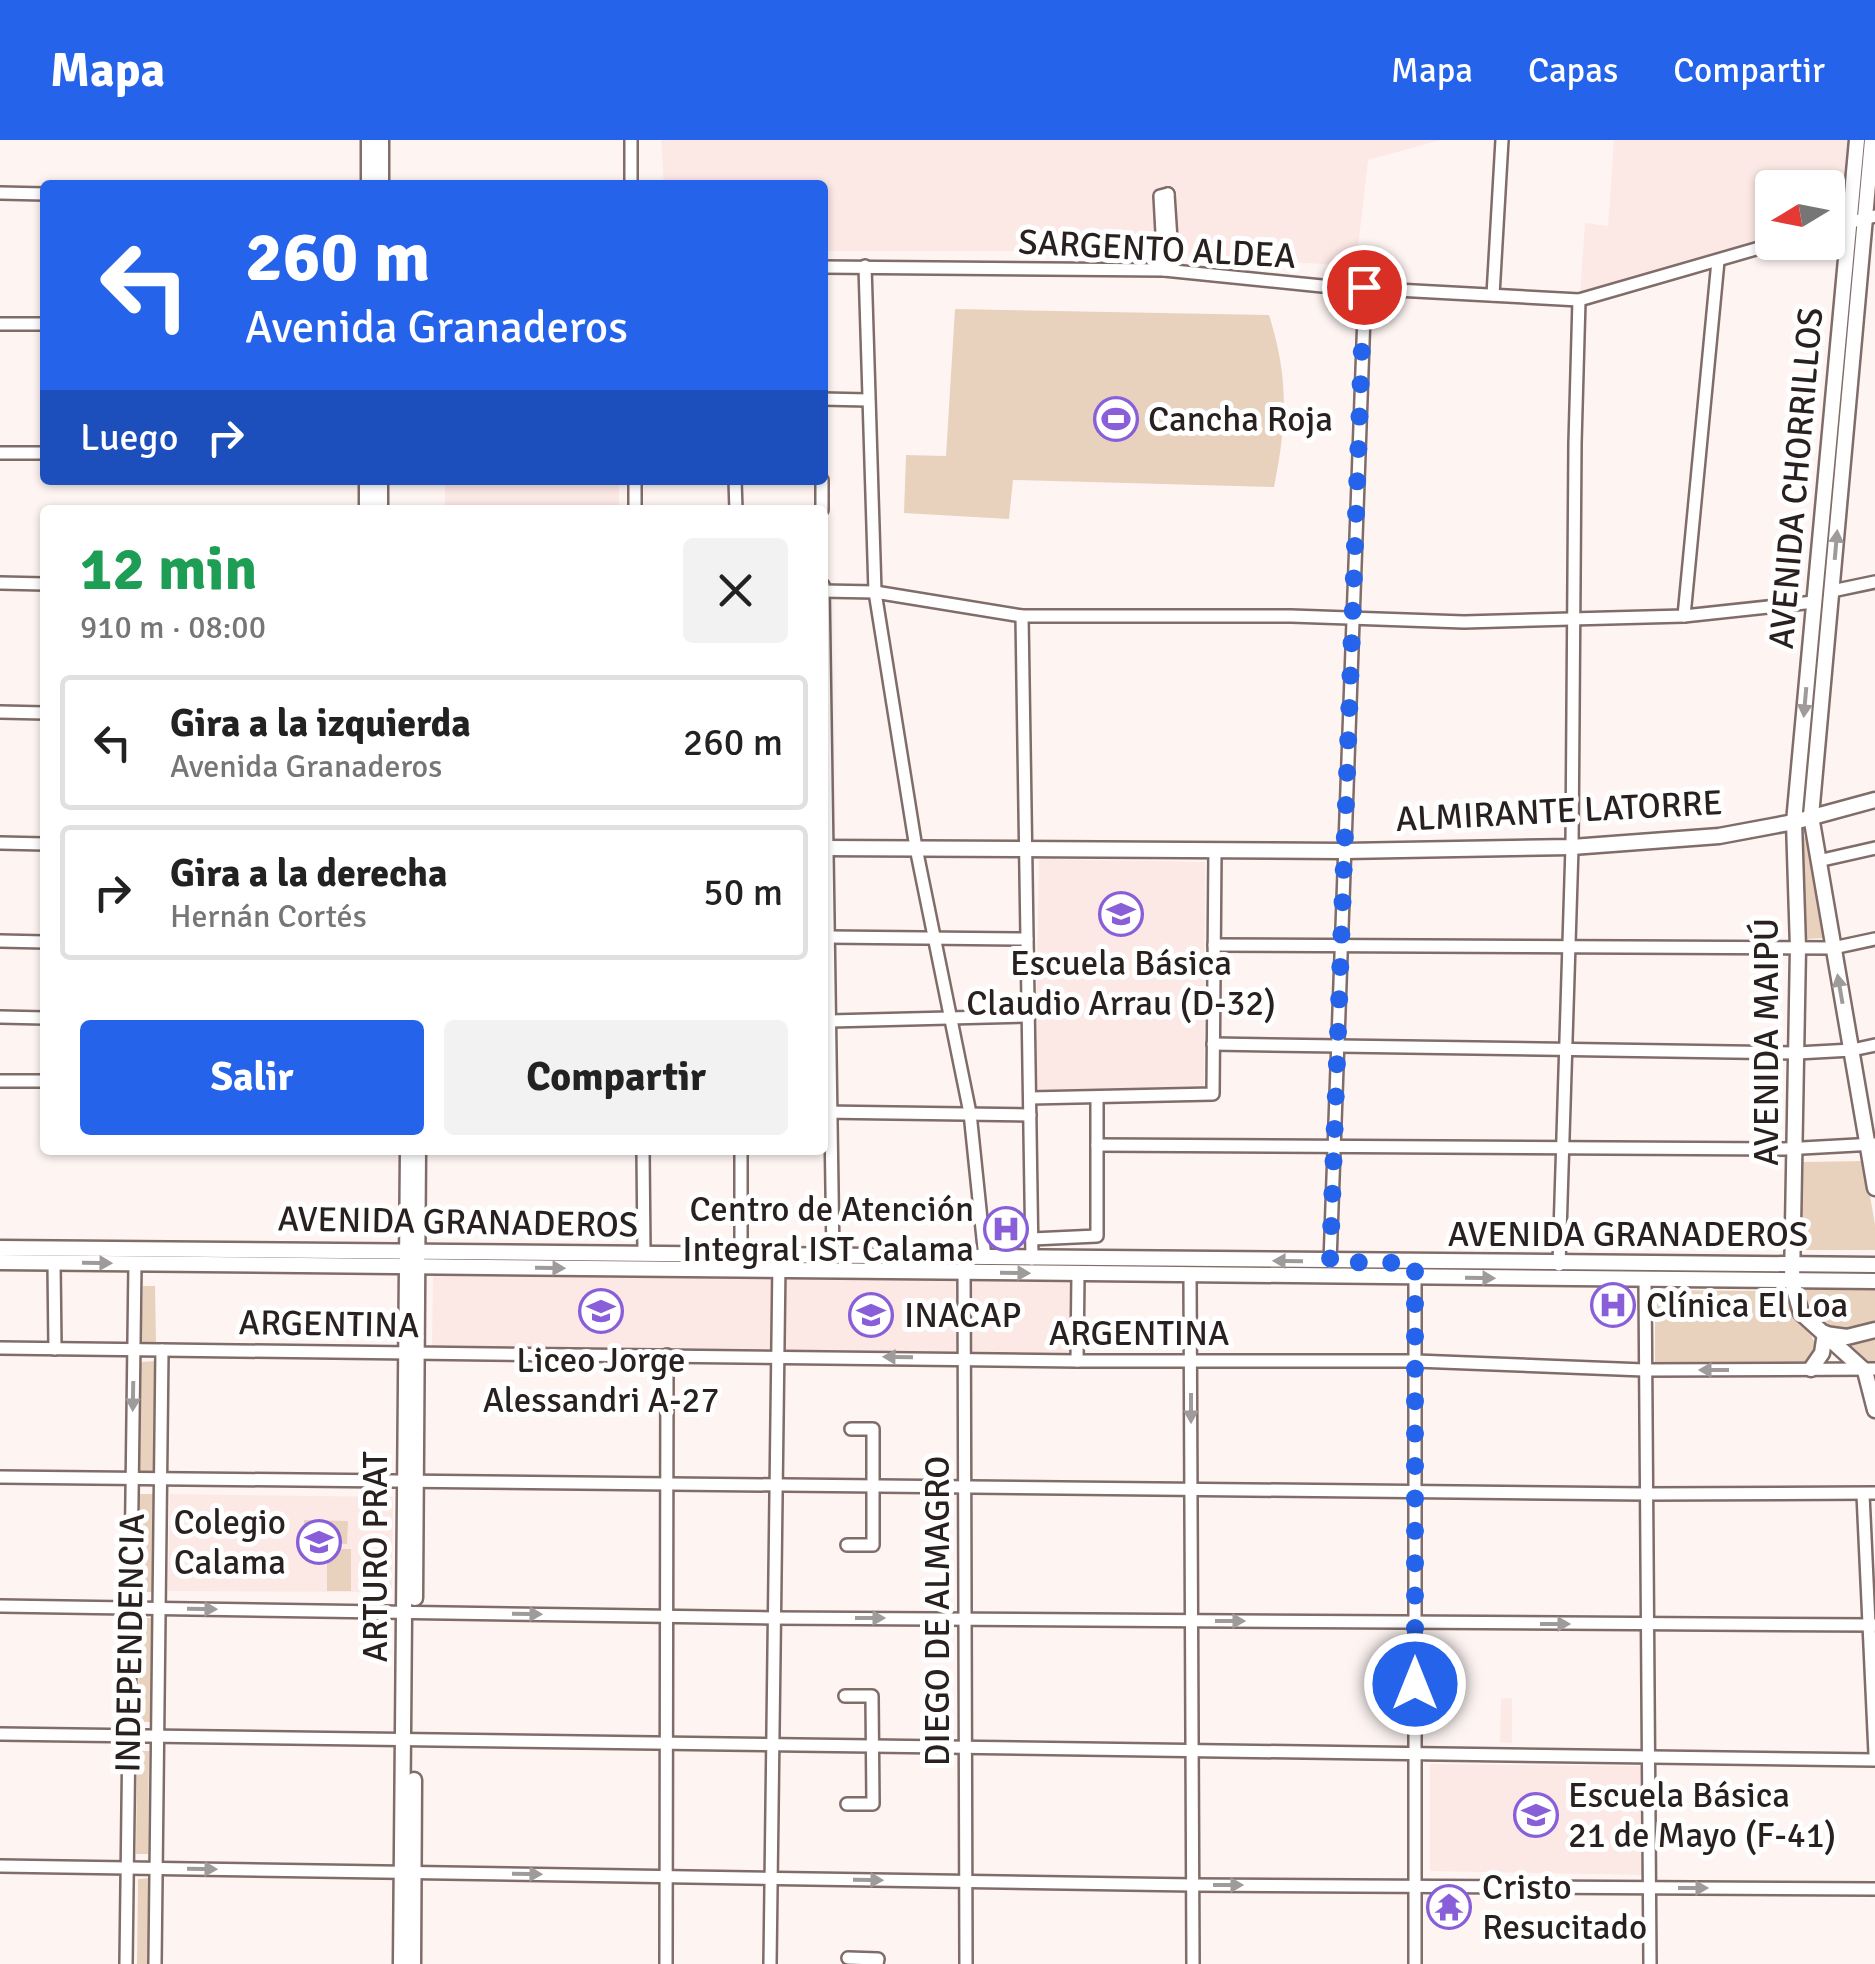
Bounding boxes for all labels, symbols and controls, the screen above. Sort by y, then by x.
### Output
text: Mapa [50,41,165,100]
text: Mapa [1391,49,1473,92]
text: Capas [1528,49,1618,92]
text: Compartir [1673,49,1825,92]
north arrow [1755,170,1845,260]
map controls [1755,170,1845,260]
text: 260 m [245,214,430,300]
icon: left [80,220,210,350]
street label: SARGENTO ALDEA [1017,220,1297,278]
pin [1322,245,1407,330]
icon: arrive [1337,260,1392,315]
text: Avenida Granaderos [245,300,628,355]
street label: AVENIDA CHORRILLOS [1760,305,1832,651]
sports icon: Cancha Roja [1093,396,1139,442]
place label: Cancha Roja [1148,398,1333,441]
icon: right [198,410,253,465]
text: Luego [80,414,178,461]
one-way arrow [1828,528,1844,560]
text: 12 min [80,533,257,607]
button: close [683,538,788,643]
text: 910 m · 08:00 [80,608,266,647]
one-way arrow [1796,687,1812,719]
text: Gira a la izquierda [170,700,471,747]
icon: left [85,715,140,770]
text: 260 m [683,719,783,766]
text: Avenida Granaderos [170,747,442,786]
street label: ALMIRANTE LATORRE [1395,781,1723,841]
text: Gira a la derecha [170,850,447,897]
icon: right [85,865,140,920]
text: 50 m [703,869,783,916]
school or university icon: Escuela Básica Claudio Arrau (D-32) [1098,891,1144,937]
text: Hernán Cortés [170,897,367,936]
street label: AVENIDA MAIPÚ [1745,918,1788,1166]
place label: Escuela Básica Claudio Arrau (D-32) [966,942,1276,1025]
one-way arrow [1832,973,1848,1004]
button: Salir [80,1020,424,1135]
button: Compartir [444,1020,788,1135]
place label: Centro de Atención Integral IST Calama [682,1188,974,1271]
street label: AVENIDA GRANADEROS [277,1197,639,1247]
hospital icon: Centro de Atención Integral IST Calama [983,1206,1029,1252]
street label: AVENIDA GRANADEROS [1448,1213,1808,1256]
one-way arrow [1271,1253,1303,1269]
one-way arrow [82,1255,114,1271]
one-way arrow [534,1260,566,1276]
one-way arrow [999,1265,1031,1281]
one-way arrow [1464,1270,1496,1286]
hospital icon: Clínica El Loa [1590,1282,1636,1328]
place label: Clínica El Loa [1646,1284,1848,1327]
school or university icon: Liceo Jorge Alessandri A-27 [578,1288,624,1334]
school or university icon: INACAP [848,1292,894,1338]
place label: INACAP [904,1294,1021,1337]
street label: ARGENTINA [238,1301,420,1347]
street label: ARGENTINA [1049,1312,1229,1355]
place label: Liceo Jorge Alessandri A-27 [483,1339,719,1422]
one-way arrow [882,1349,914,1365]
one-way arrow [1697,1362,1729,1378]
one-way arrow [125,1380,141,1412]
one-way arrow [1183,1392,1199,1424]
street label: ARTURO PRAT [354,1451,397,1663]
street label: DIEGO DE ALMAGRO [916,1456,959,1766]
place label: Colegio Calama [173,1501,286,1584]
street label: INDEPENDENCIA [106,1513,154,1773]
school or university icon: Colegio Calama [296,1519,342,1565]
one-way arrow [187,1601,219,1617]
one-way arrow [512,1606,544,1622]
one-way arrow [855,1611,887,1627]
one-way arrow [1215,1613,1247,1629]
one-way arrow [1539,1616,1571,1632]
position arrow [1363,1632,1467,1736]
place label: Escuela Básica 21 de Mayo (F-41) [1568,1774,1836,1857]
school or university icon: Escuela Básica 21 de Mayo (F-41) [1513,1792,1559,1838]
one-way arrow [187,1862,219,1878]
place label: Cristo Resucitado [1482,1866,1647,1949]
one-way arrow [512,1867,544,1883]
one-way arrow [852,1872,884,1888]
one-way arrow [1212,1877,1244,1893]
one-way arrow [1677,1881,1709,1897]
temple icon: Cristo Resucitado [1426,1884,1472,1930]

